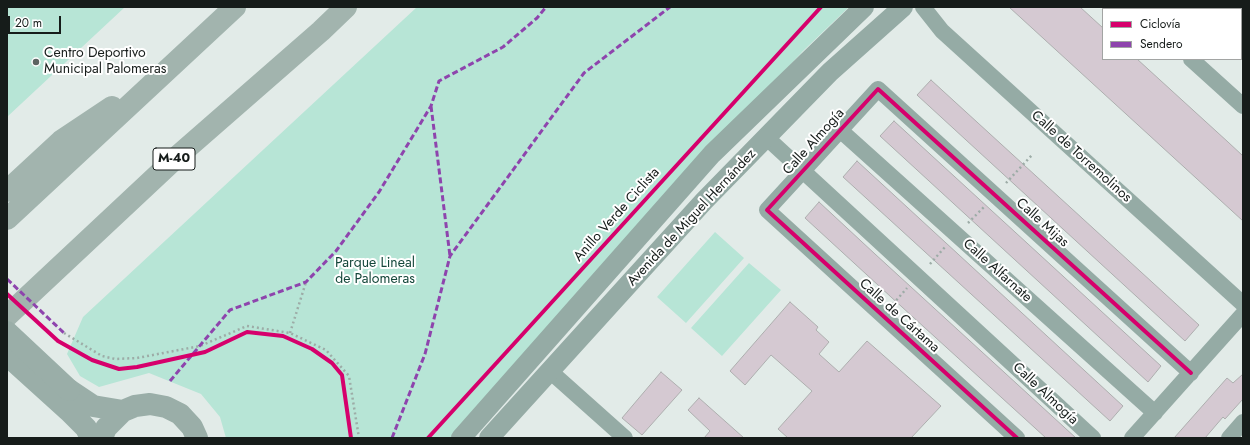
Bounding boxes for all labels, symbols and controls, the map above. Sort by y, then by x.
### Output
scale bar [10,8,63,34]
legend [1102,8,1242,60]
text: 20 m [15,14,42,32]
text: Ciclovía [1140,15,1180,33]
text: Sendero [1140,35,1183,53]
place label: Centro Deportivo Municipal Palomeras [44,46,166,78]
marker: Centro Deportivo Municipal Palomeras [31,57,41,67]
street label: Calle Almogía [780,105,848,179]
street label: Calle de Torremolinos [1027,108,1135,206]
street label: Avenida de Miguel Hernández [624,146,760,290]
road number: M-40 [153,148,195,170]
street label: Anillo Verde Ciclista [570,165,664,265]
street label: Calle Mijas [1012,195,1072,251]
street label: Calle Alfarnate [959,236,1035,306]
park label: Parque Lineal de Palomeras [335,256,415,288]
street label: Calle de Cártama [855,275,943,357]
street label: Calle Almogía [1009,359,1081,429]

